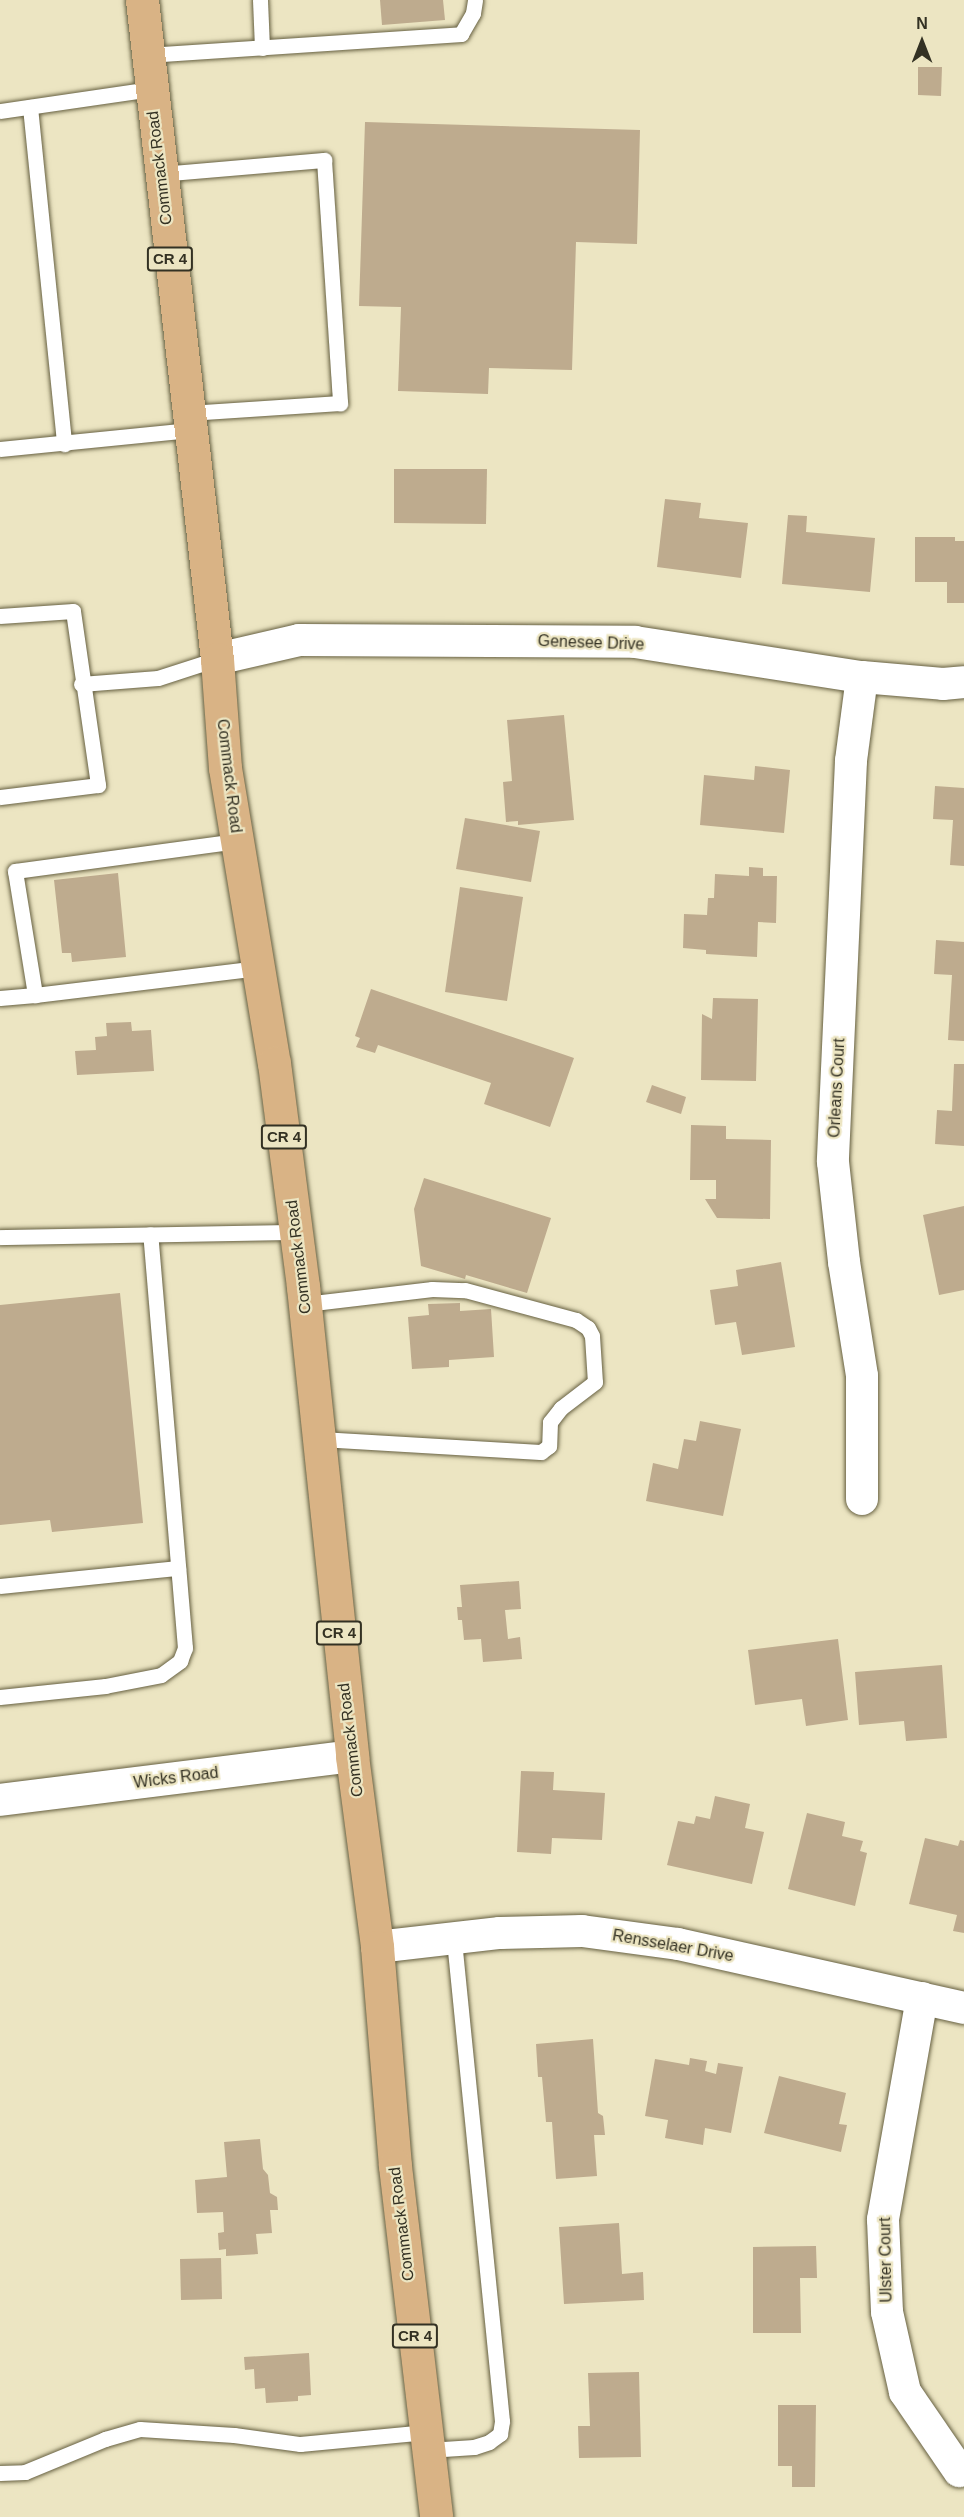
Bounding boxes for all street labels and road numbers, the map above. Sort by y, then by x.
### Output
street label: Commack Road [143,110,177,226]
road number: CR 4 [146,247,194,271]
street label: Genesee Drive [537,632,645,654]
street label: Commack Road [212,718,246,834]
street label: Orleans Court [825,1038,849,1138]
road number: CR 4 [260,1125,308,1149]
street label: Commack Road [282,1199,316,1315]
road number: CR 4 [315,1621,363,1645]
street label: Commack Road [334,1682,368,1798]
street label: Wicks Road [132,1763,220,1793]
street label: Rensselaer Drive [611,1926,735,1966]
street label: Commack Road [385,2166,419,2282]
street label: Ulster Court [876,2217,896,2303]
road number: CR 4 [391,2324,439,2348]

